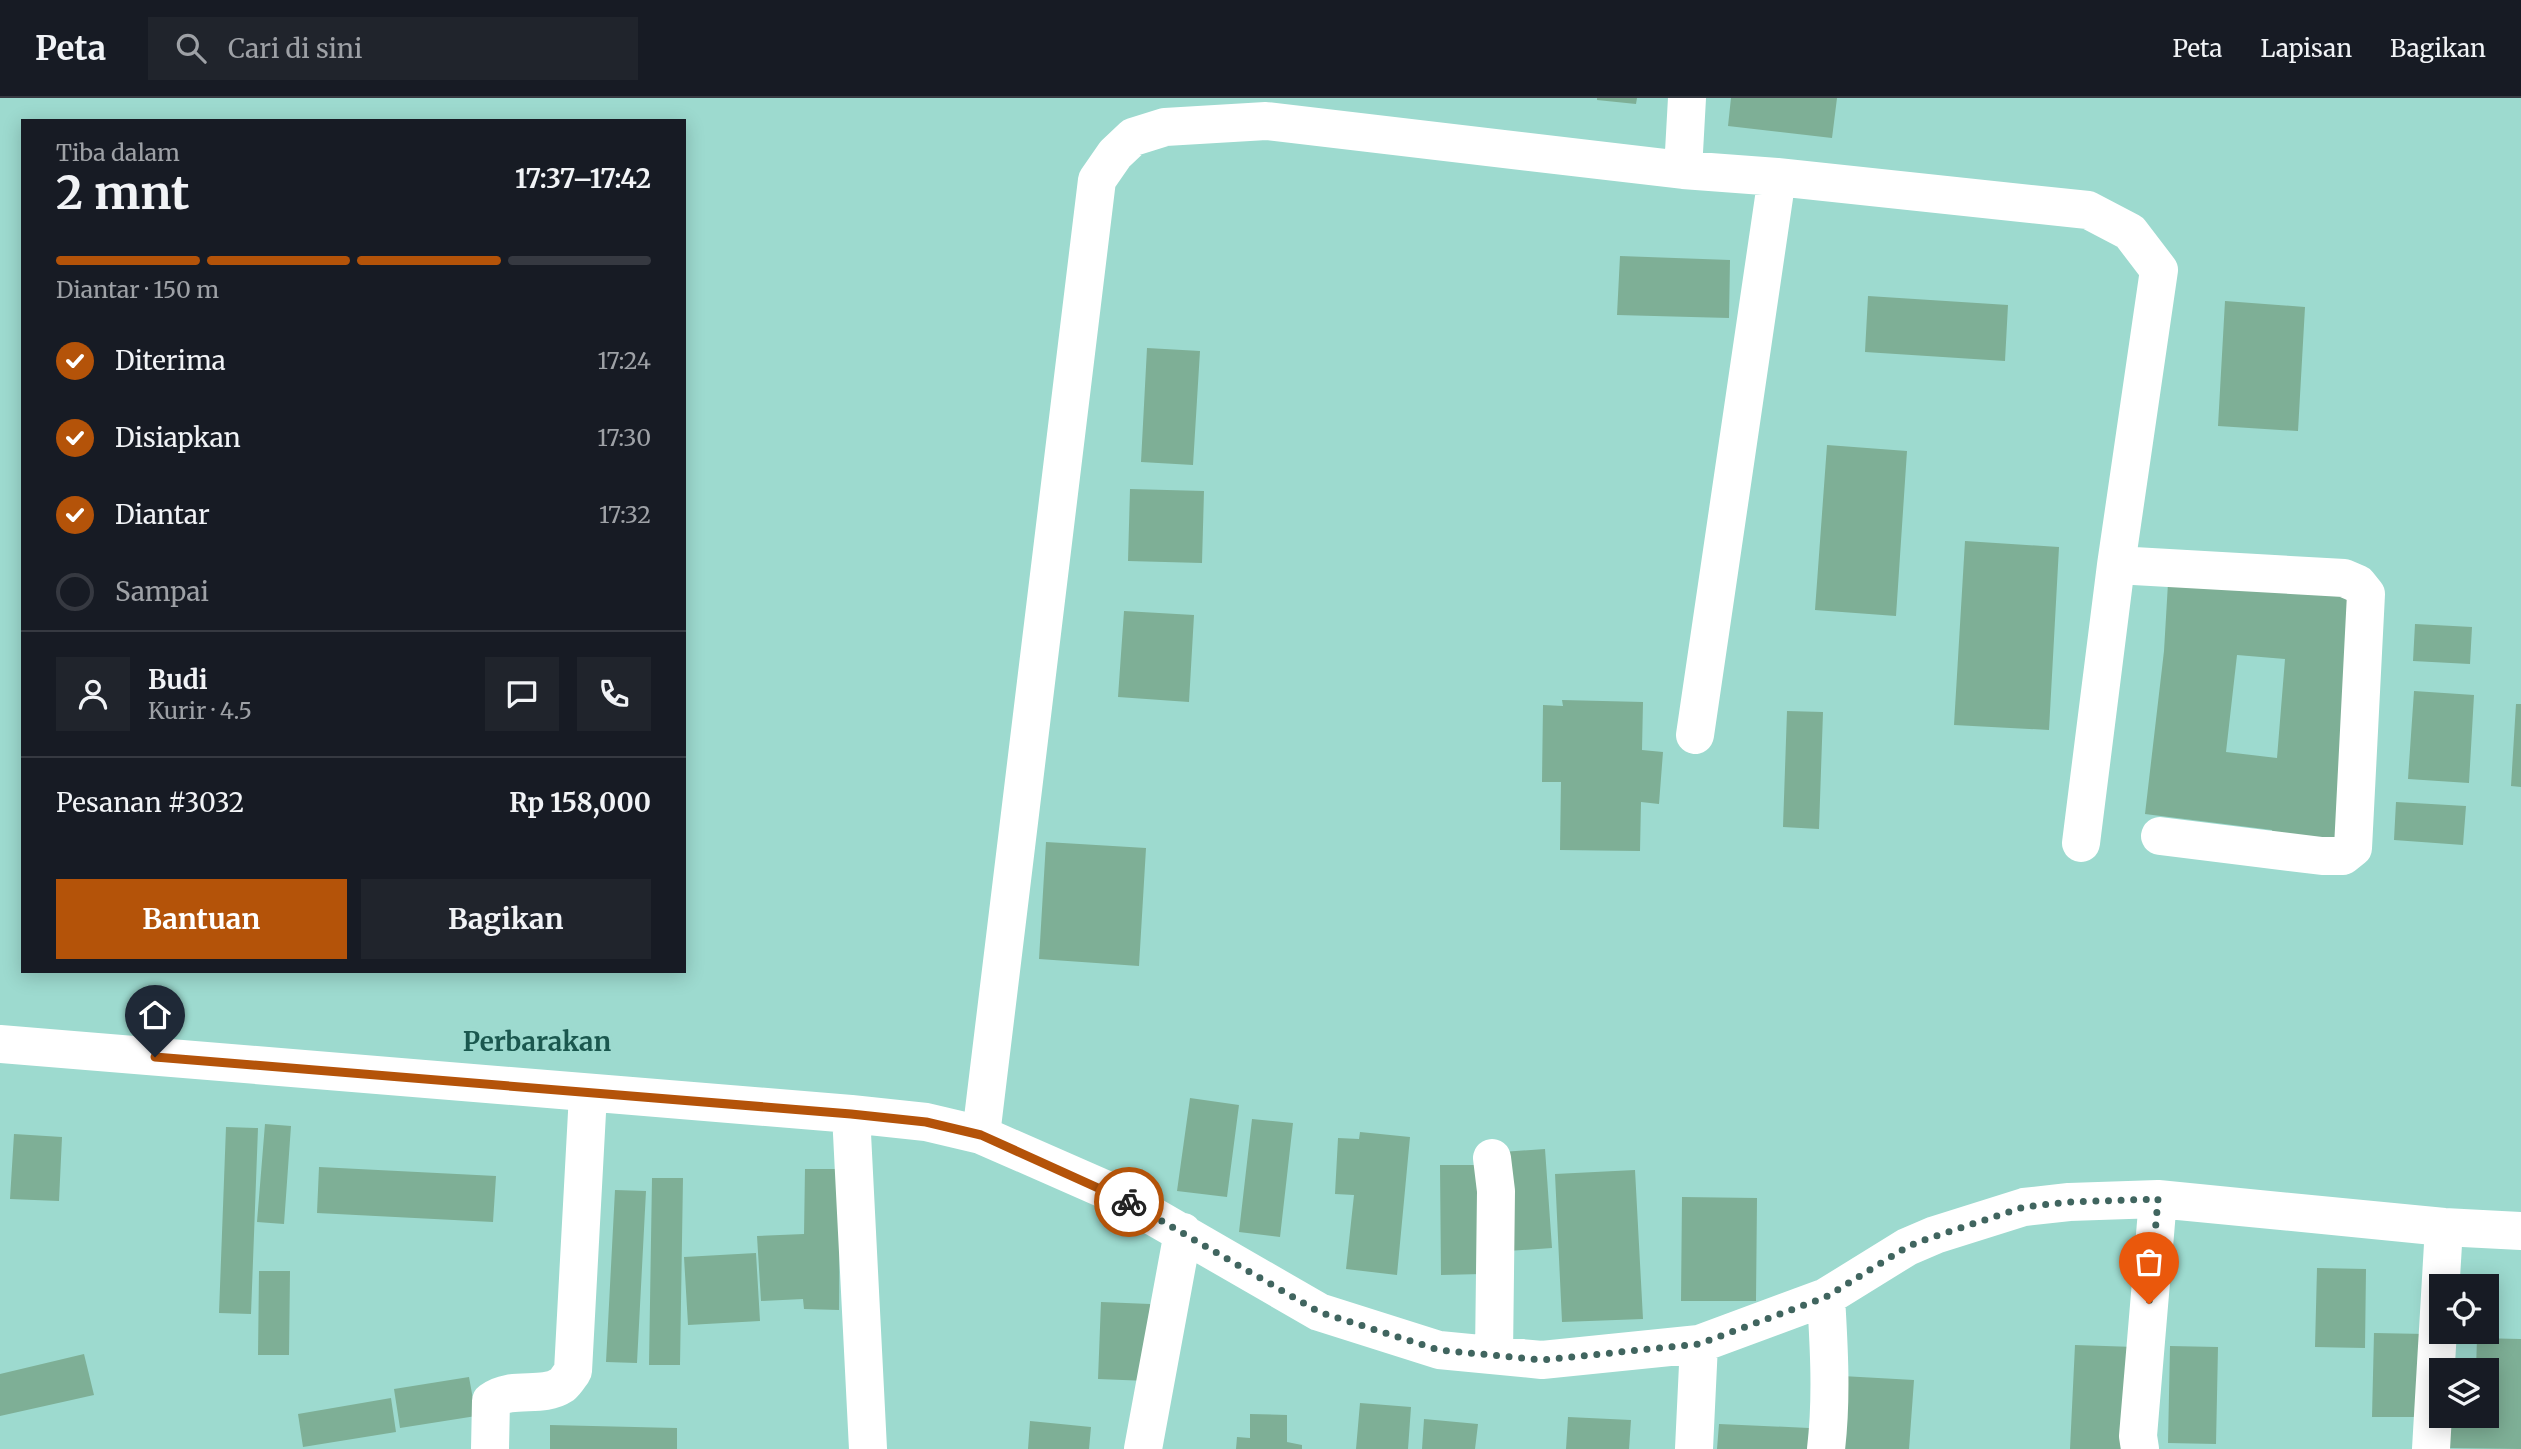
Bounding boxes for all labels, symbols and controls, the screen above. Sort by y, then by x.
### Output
search box [148,17,638,80]
text: Peta [35,28,106,69]
icon: search [172,29,210,67]
text: Cari di sini [228,32,362,65]
text: Peta [2172,33,2222,64]
text: Lapisan [2260,33,2352,64]
text: Bagikan [2390,33,2486,64]
text: Tiba dalam [56,138,180,167]
text: 17:37–17:42 [515,162,651,195]
text: 2 mnt [56,164,190,222]
text: Diantar · 150 m [56,275,219,304]
icon: check [56,342,94,380]
text: Diterima [115,344,226,377]
text: 17:24 [597,346,651,375]
icon: check [56,419,94,457]
text: Disiapkan [115,421,241,454]
text: 17:30 [597,423,651,452]
icon: check [56,496,94,534]
text: Diantar [115,498,210,531]
text: 17:32 [599,500,651,529]
text: Sampai [115,575,209,608]
button: person [56,657,130,731]
button: chat [485,657,559,731]
button: phone [577,657,651,731]
text: Budi [148,663,208,696]
text: Kurir · 4.5 [148,696,252,725]
text: Pesanan #3032 [56,786,244,819]
text: Rp 158,000 [509,786,651,819]
button: Bantuan [56,879,347,959]
button: Bagikan [361,879,651,959]
pin [125,985,185,1057]
icon: home [136,996,174,1034]
district label: Perbarakan [463,1025,612,1058]
courier [1094,1167,1164,1237]
icon: bike [1110,1183,1148,1221]
pin [2119,1232,2179,1304]
icon: bag [2130,1243,2168,1281]
map controls [2429,1274,2499,1428]
button: locate [2429,1274,2499,1344]
button: layers [2429,1358,2499,1428]

